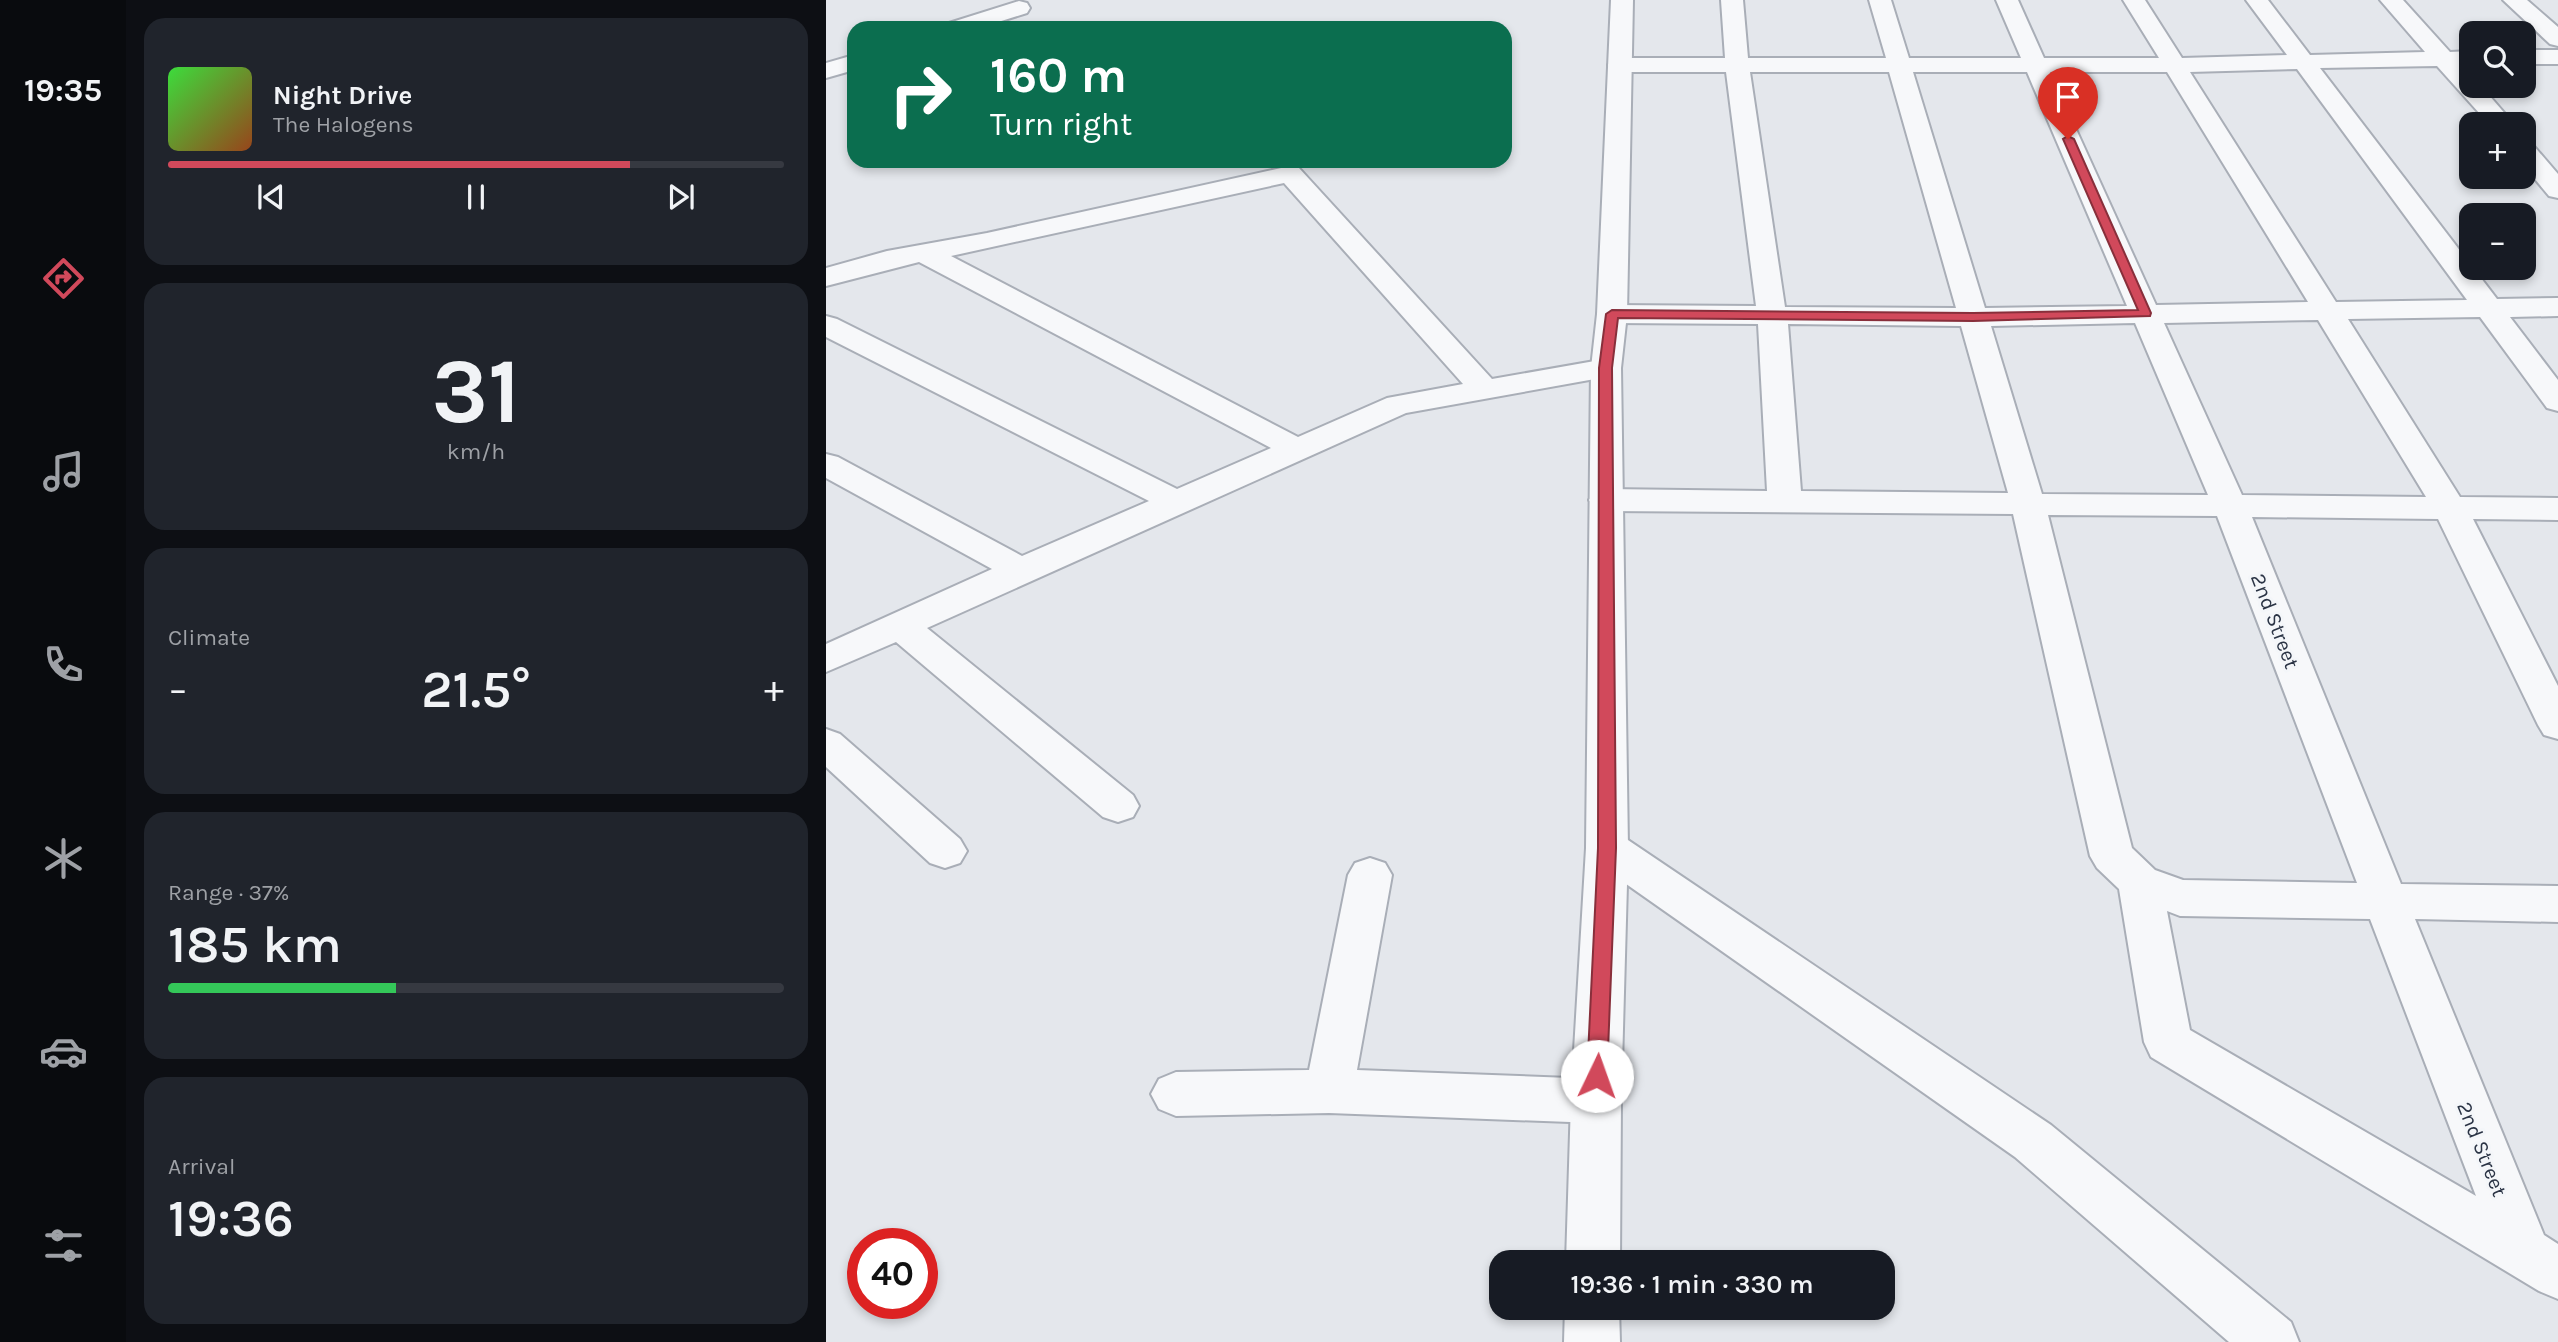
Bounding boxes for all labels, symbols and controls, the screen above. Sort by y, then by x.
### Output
map controls [2459,21,2536,280]
button: search [2459,21,2536,98]
text: 160 m [990,47,1127,104]
icon: right [875,49,966,140]
pin [2038,67,2098,139]
text: 19:35 [24,72,102,109]
icon: arrive [2049,78,2087,116]
text: Night Drive [273,80,412,111]
text: Turn right [990,106,1132,143]
text: The Halogens [273,111,413,138]
button: + [2459,112,2536,189]
icon: previous [252,178,290,216]
icon: pause [457,178,495,216]
icon: next [662,178,700,216]
button: − [2459,203,2536,280]
icon: directions [39,254,88,303]
text: 31 [431,339,521,445]
text: km/h [447,438,505,465]
icon: music [39,447,88,496]
street label: 2nd Street [2246,570,2304,672]
text: Climate [168,624,250,651]
icon: phone [39,640,88,689]
text: 21.5° [421,659,531,720]
text: − [168,667,188,712]
text: + [764,667,784,712]
icon: climate [39,834,88,883]
text: Range · 37% [168,879,290,906]
text: 185 km [168,914,342,975]
icon: car [39,1027,88,1076]
position arrow [1560,1039,1634,1113]
street label: 2nd Street [2452,1098,2512,1200]
text: Arrival [168,1153,235,1180]
text: 19:36 [168,1188,294,1249]
icon: filters [39,1221,88,1270]
speed limit sign: 40 [847,1228,938,1319]
text: 19:36 · 1 min · 330 m [1570,1269,1814,1300]

